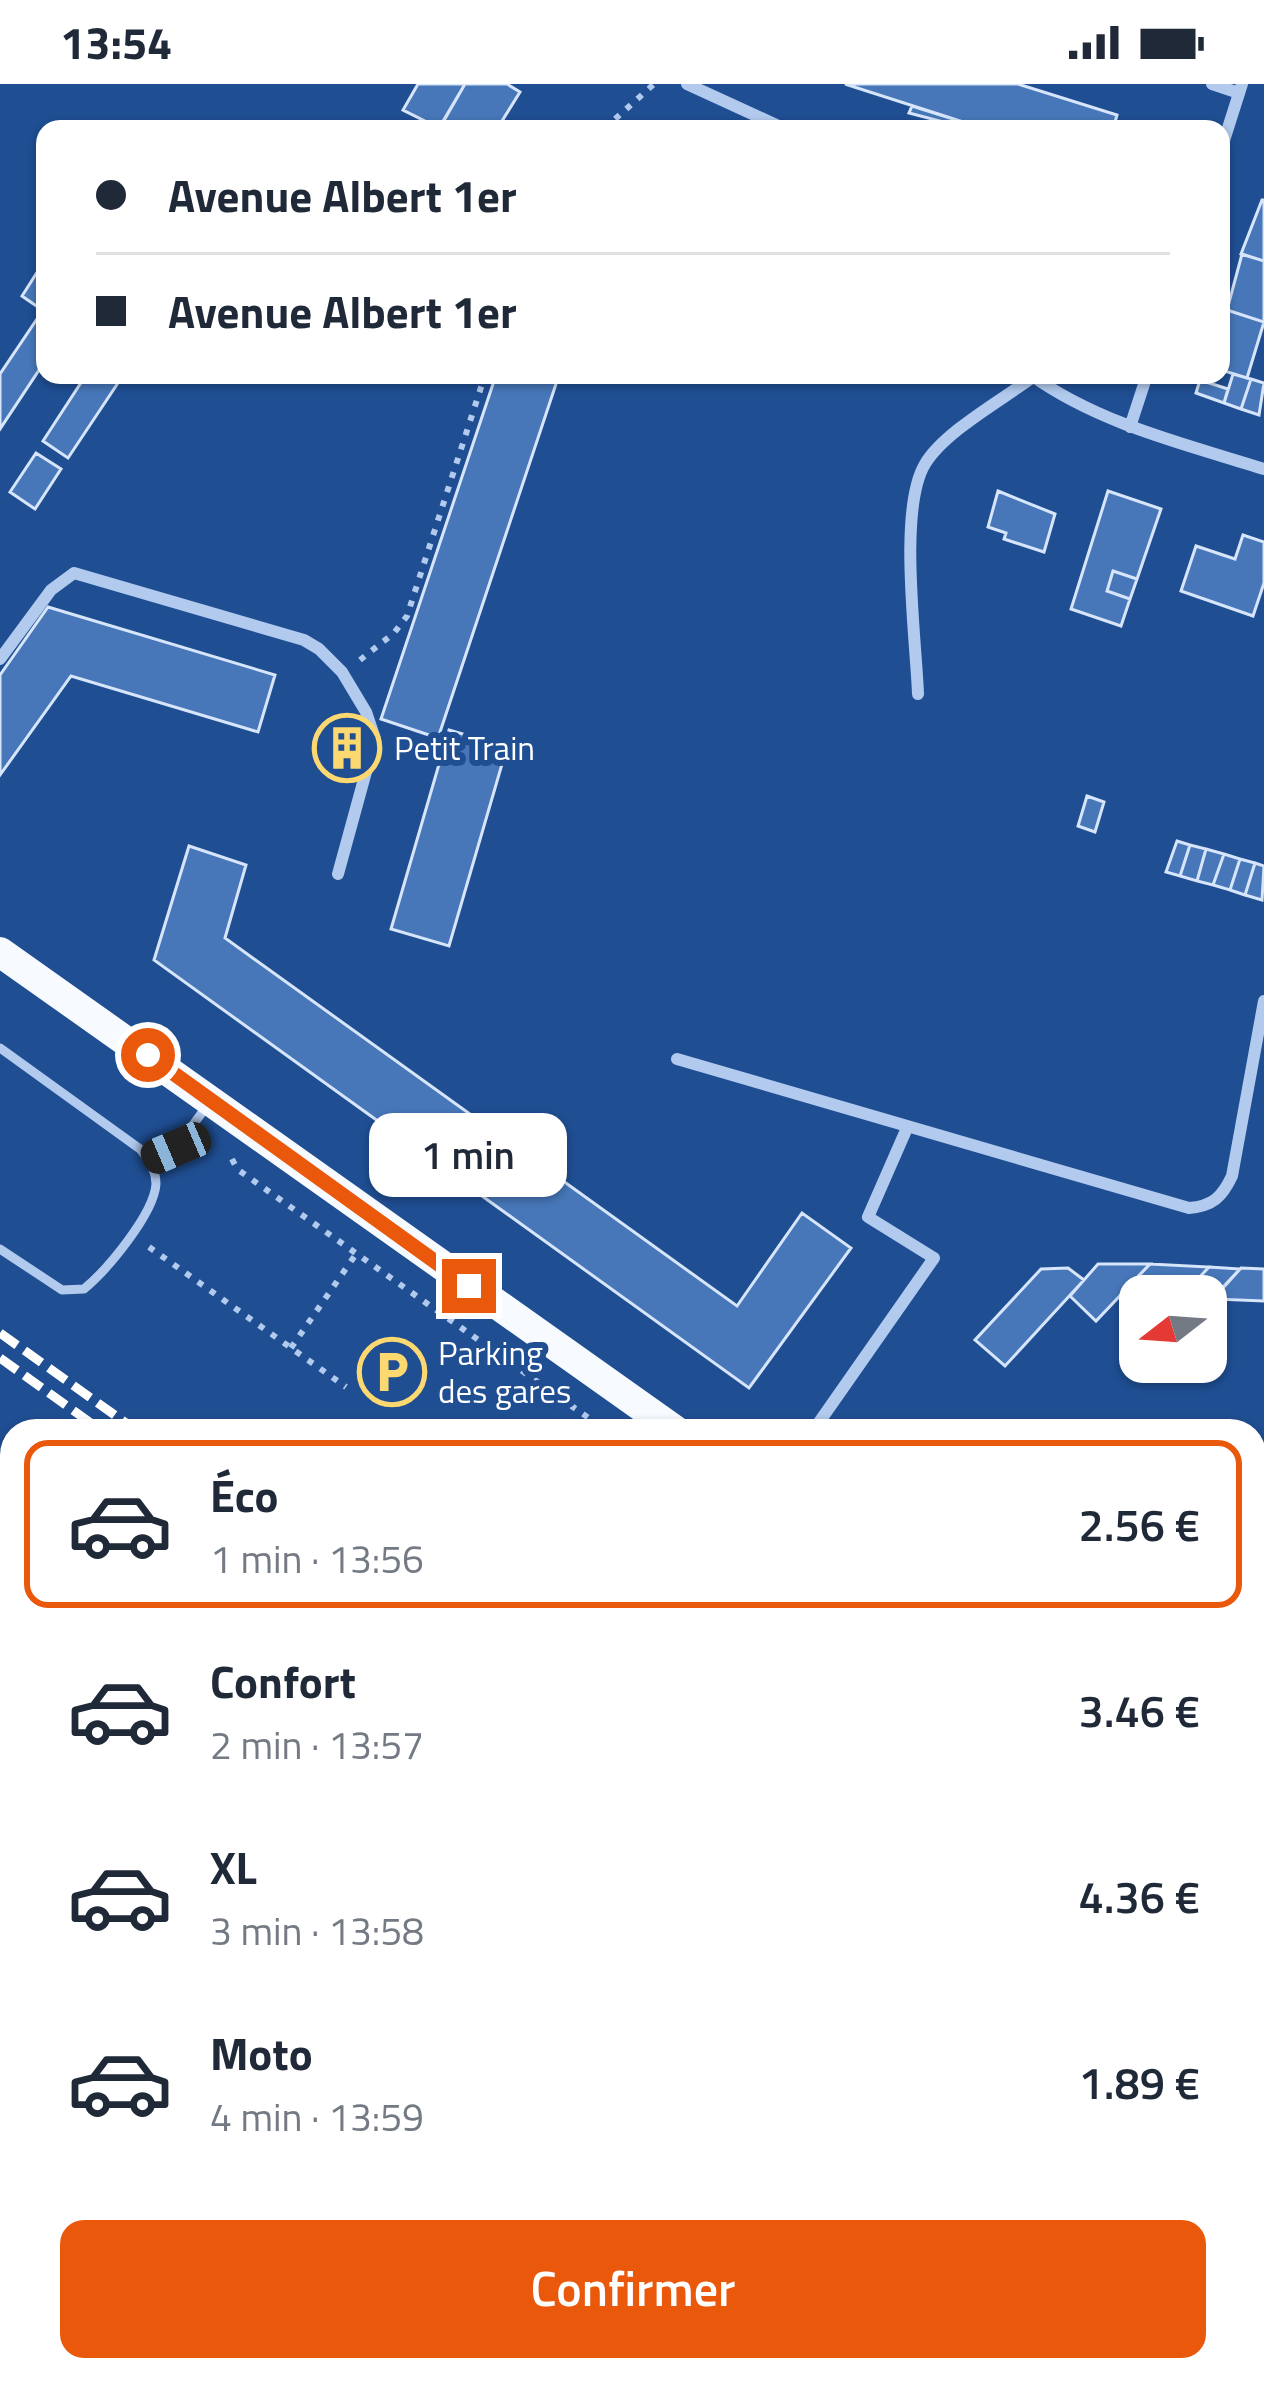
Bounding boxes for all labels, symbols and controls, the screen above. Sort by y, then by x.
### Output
text: 13:54 [60,8,172,76]
text: Avenue Albert 1er [168,161,517,229]
text: Avenue Albert 1er [168,277,517,345]
building icon: Petit Train [312,713,382,783]
place label: Petit Train [394,723,535,773]
route start [121,1028,175,1082]
callout: 1 min [370,1112,568,1196]
car [136,1117,216,1179]
text: 1 min [421,1125,515,1184]
route end [442,1259,496,1313]
north arrow [1119,1275,1227,1383]
map controls [1119,1275,1227,1383]
place label: Parking des gares [438,1328,571,1416]
parking icon: Parking des gares [357,1337,427,1407]
text: Éco [210,1461,279,1529]
icon: car [66,1470,174,1578]
text: 2.56 € [1079,1490,1200,1558]
text: 1 min · 13:56 [210,1529,424,1588]
text: Confort [210,1647,356,1715]
icon: car [66,1656,174,1764]
text: 3.46 € [1079,1676,1200,1744]
text: 2 min · 13:57 [210,1715,424,1774]
text: XL [210,1833,257,1901]
icon: car [66,1842,174,1950]
text: 4.36 € [1079,1862,1200,1930]
text: 3 min · 13:58 [210,1901,424,1960]
text: Moto [210,2019,313,2087]
icon: car [66,2028,174,2136]
text: 1.89 € [1079,2048,1200,2116]
text: 4 min · 13:59 [210,2087,424,2146]
button: Confirmer [60,2220,1206,2358]

